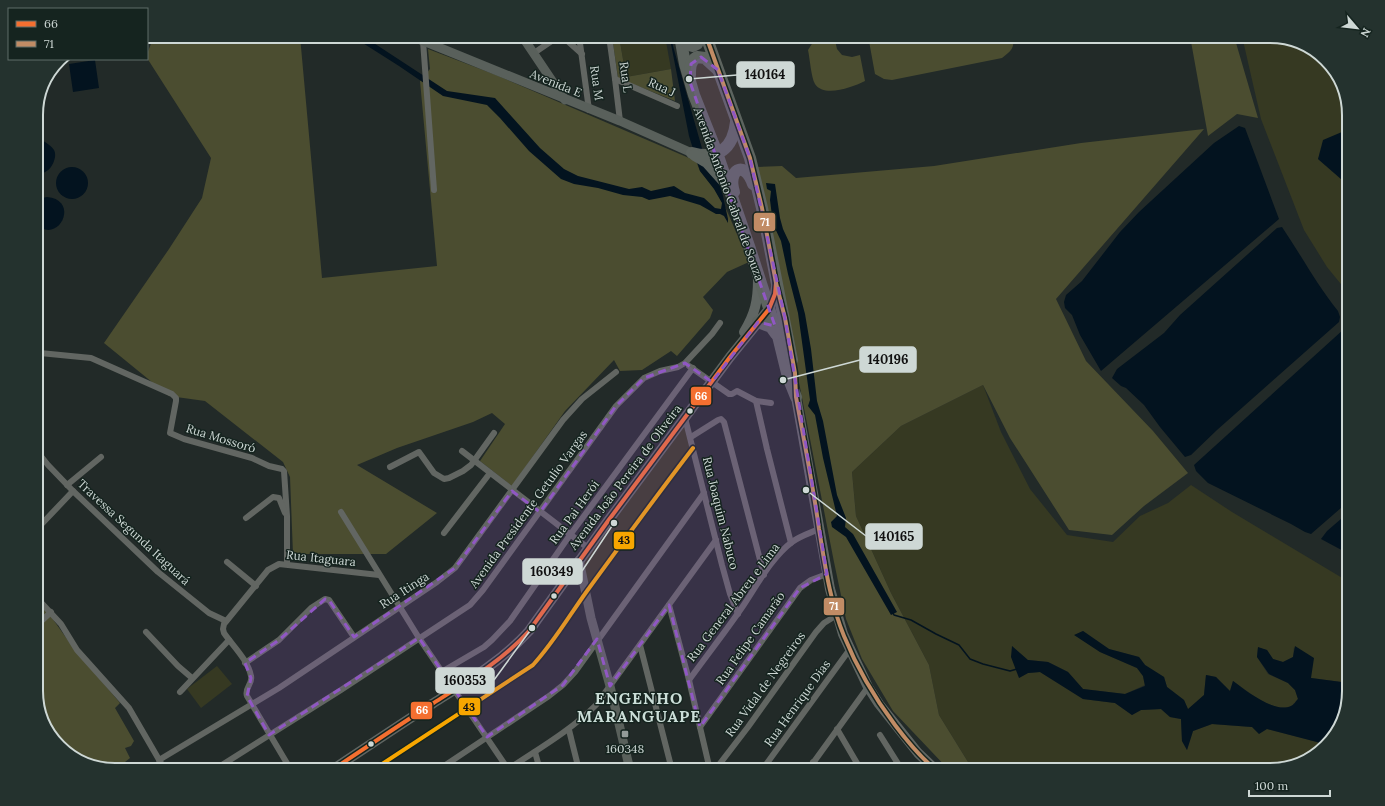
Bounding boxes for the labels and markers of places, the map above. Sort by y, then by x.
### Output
callout: 140164 [737,62,794,87]
callout: 140196 [860,347,916,372]
unlabelled marker [685,406,695,416]
callout: 140165 [866,524,922,549]
callout: 160349 [523,559,582,584]
unlabelled marker [549,591,559,601]
callout: 160353 [436,668,494,693]
marker: 160348 [620,729,630,739]
unlabelled marker [366,739,376,749]
place label: 160348 [606,741,645,756]

